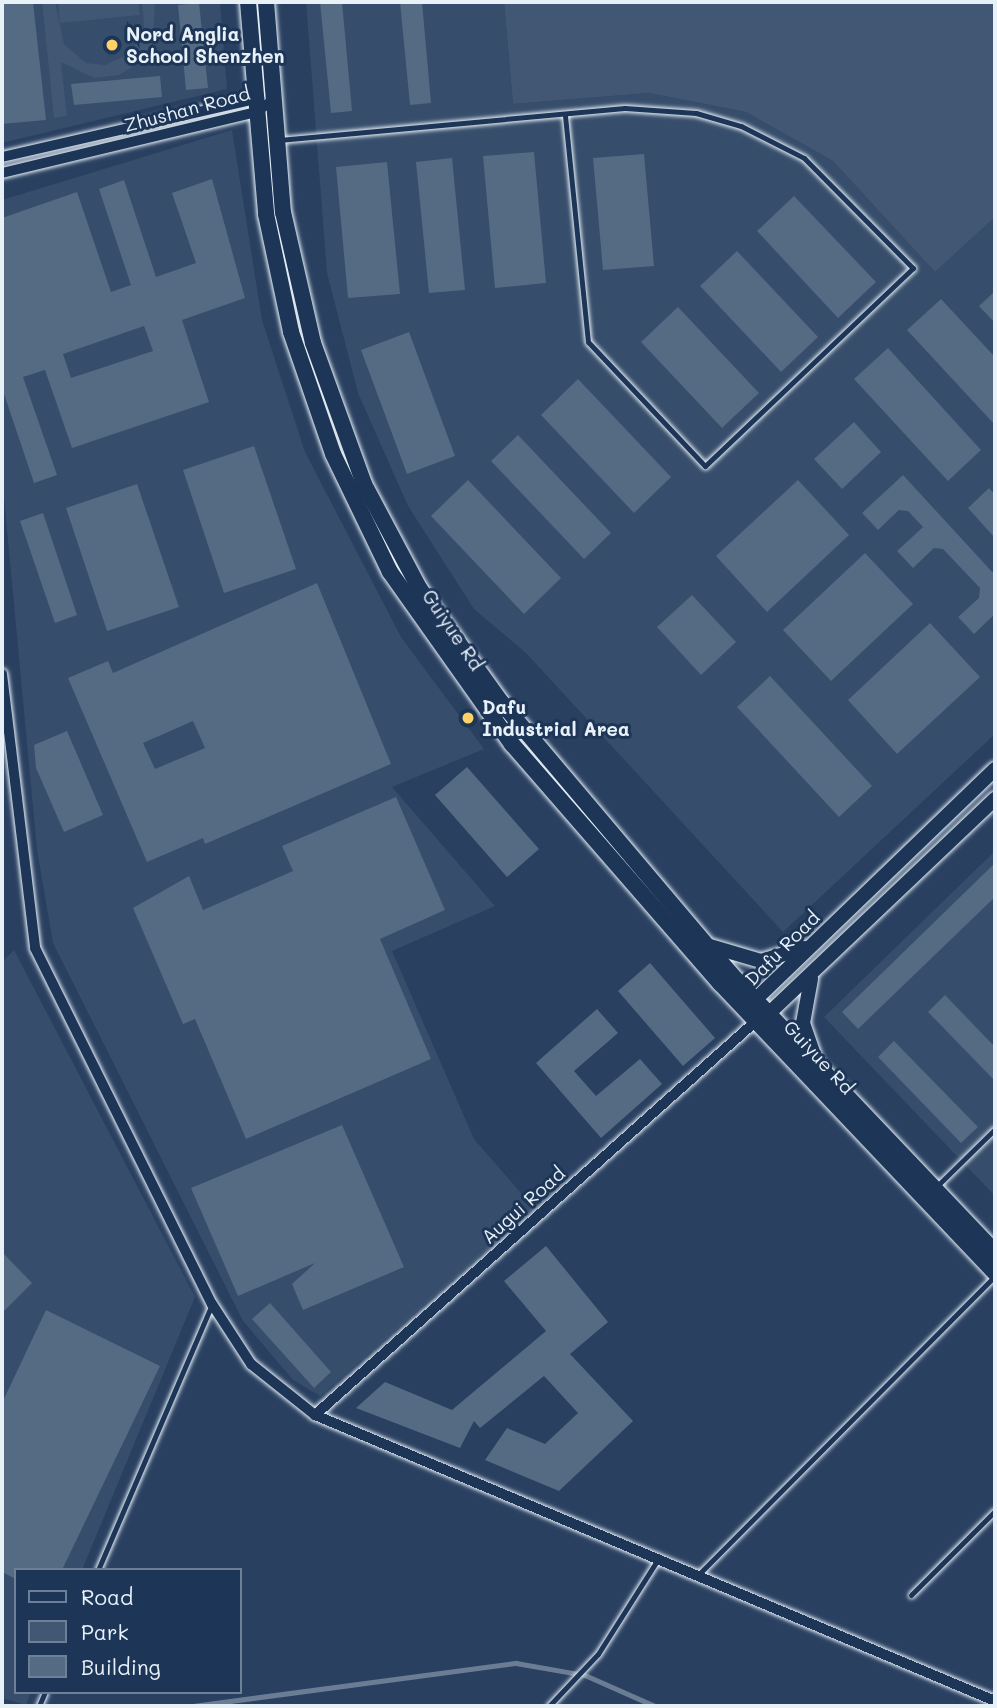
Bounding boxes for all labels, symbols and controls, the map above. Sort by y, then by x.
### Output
place label: Nord Anglia School Shenzhen [126,23,284,67]
marker: Nord Anglia School Shenzhen [104,37,120,53]
street label: Zhushan Road [121,81,253,137]
street label: Guiyue Rd [418,585,488,675]
place label: Dafu Industrial Area [482,696,630,740]
marker: Dafu Industrial Area [460,710,476,726]
street label: Dafu Road [740,906,824,990]
street label: Guiyue Rd [779,1015,859,1099]
street label: Augui Road [477,1162,569,1248]
legend [14,1568,242,1694]
text: Road [81,1583,133,1610]
text: Park [81,1618,129,1645]
text: Building [81,1653,161,1680]

